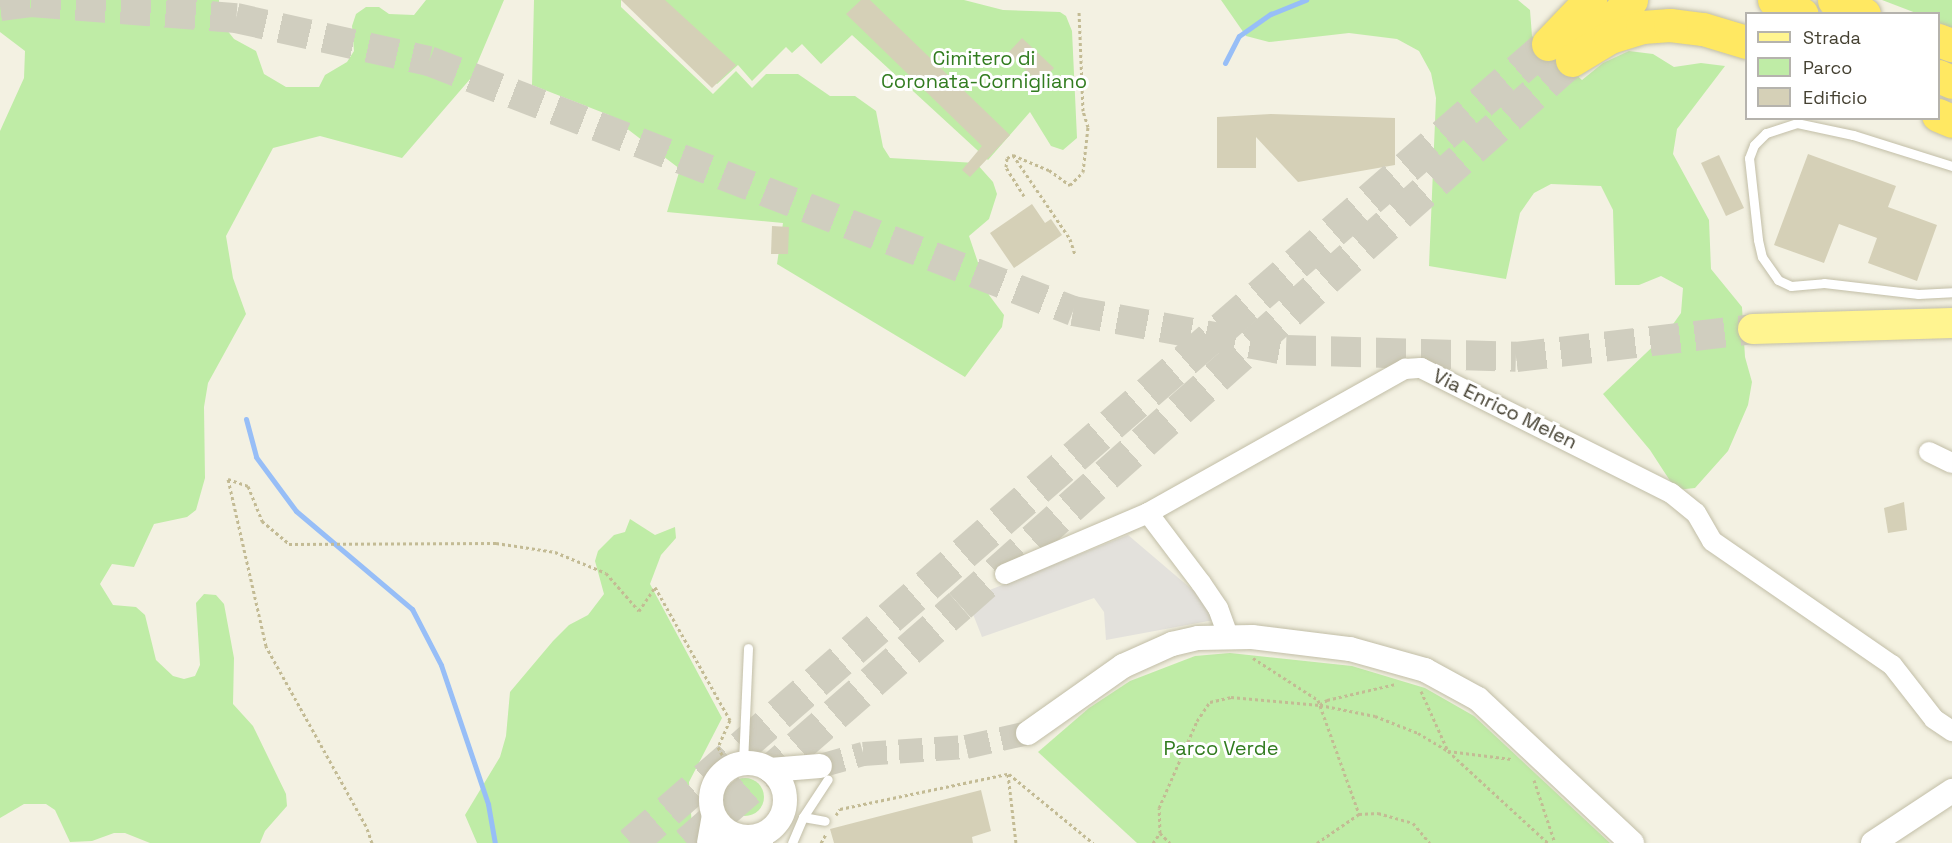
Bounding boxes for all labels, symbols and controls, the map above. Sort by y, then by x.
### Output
legend [1745,12,1940,120]
text: Strada [1803,26,1861,49]
park label: Cimitero di Coronata-Cornigliano [881,47,1087,94]
text: Parco [1803,56,1852,79]
text: Edificio [1803,86,1867,109]
street label: Via Enrico Melen [1429,364,1581,454]
park label: Parco Verde [1163,736,1279,760]

